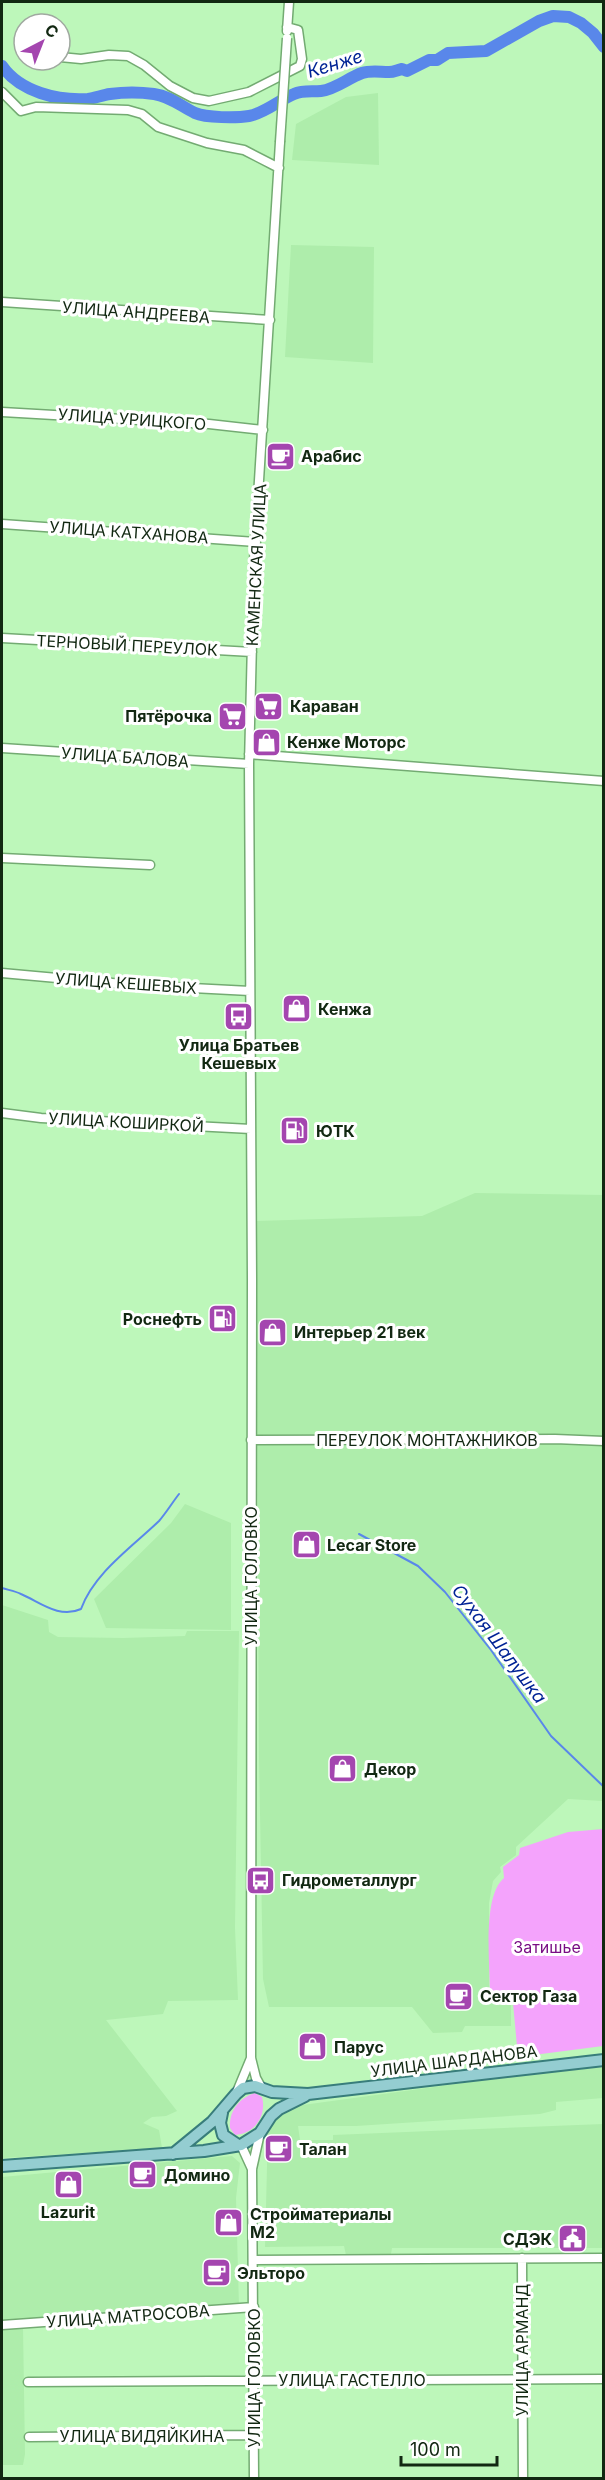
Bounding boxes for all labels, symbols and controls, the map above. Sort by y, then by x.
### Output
north arrow [12,12,72,72]
text: С [41,19,63,42]
water label: Кенже [305,45,365,82]
street label: УЛИЦА АНДРЕЕВА [61,297,211,327]
street label: УЛИЦА УРИЦКОГО [57,404,207,434]
cafe icon: Арабис [264,440,296,472]
place label: Арабис [301,446,362,466]
street label: КАМЕНСКАЯ УЛИЦА [242,483,270,647]
street label: УЛИЦА КАТХАНОВА [49,516,209,548]
street label: ТЕРНОВЫЙ ПЕРЕУЛОК [36,630,219,660]
supermarket icon: Караван [253,690,285,722]
place label: Караван [290,696,359,716]
supermarket icon: Пятёрочка [217,700,249,732]
place label: Пятёрочка [125,706,212,726]
shop icon: Кенже Моторс [250,726,282,758]
place label: Кенже Моторс [287,732,406,752]
street label: УЛИЦА БАЛОВА [60,743,190,771]
street label: УЛИЦА КЕШЕВЫХ [54,968,198,998]
shop icon: Кенжа [281,993,313,1025]
place label: Кенжа [318,999,371,1019]
bus stop icon: Улица Братьев Кешевых [223,1001,255,1033]
place label: Улица Братьев Кешевых [179,1035,299,1073]
street label: УЛИЦА КОШИРКОЙ [48,1108,204,1136]
fuel station icon: ЮТК [279,1115,311,1147]
place label: ЮТК [316,1121,355,1141]
fuel station icon: Роснефть [207,1303,239,1335]
place label: Роснефть [123,1309,202,1329]
shop icon: Интерьер 21 век [257,1316,289,1348]
place label: Интерьер 21 век [294,1322,426,1342]
street label: ПЕРЕУЛОК МОНТАЖНИКОВ [316,1430,538,1450]
street label: УЛИЦА ГОЛОВКО [241,1506,261,1646]
shop icon: Lecar Store [290,1529,322,1561]
place label: Lecar Store [327,1535,416,1555]
water label: Сухая Шалушка [448,1580,551,1707]
shop icon: Декор [327,1753,359,1785]
place label: Декор [364,1759,416,1779]
bus stop icon: Гидрометаллург [245,1864,277,1896]
place label: Гидрометаллург [282,1870,417,1890]
park label: Затишье [513,1937,581,1957]
cafe icon: Сектор Газа [443,1980,475,2012]
place label: Сектор Газа [480,1986,577,2006]
shop icon: Парус [297,2031,329,2063]
place label: Парус [334,2037,384,2057]
street label: УЛИЦА ШАРДАНОВА [370,2041,538,2081]
cafe icon: Талан [262,2133,294,2165]
place label: Талан [299,2139,347,2159]
cafe icon: Домино [127,2159,159,2191]
place label: Домино [164,2165,231,2185]
shop icon: Lazurit [52,2168,84,2200]
place label: Lazurit [41,2202,95,2222]
place label: Стройматериалы М2 [250,2204,391,2242]
shop icon: Стройматериалы М2 [213,2207,245,2239]
public building icon: СДЭК [557,2223,589,2255]
place label: СДЭК [503,2229,552,2249]
cafe icon: Эльторо [200,2257,232,2289]
place label: Эльторо [237,2263,305,2283]
street label: УЛИЦА АРМАНД [512,2284,532,2416]
street label: УЛИЦА МАТРОСОВА [46,2300,210,2332]
street label: УЛИЦА ГОЛОВКО [244,2308,264,2448]
street label: УЛИЦА ГАСТЕЛЛО [278,2370,426,2390]
street label: УЛИЦА ВИДЯЙКИНА [60,2426,224,2446]
scale bar [401,2429,497,2467]
text: 100 m [410,2439,461,2460]

